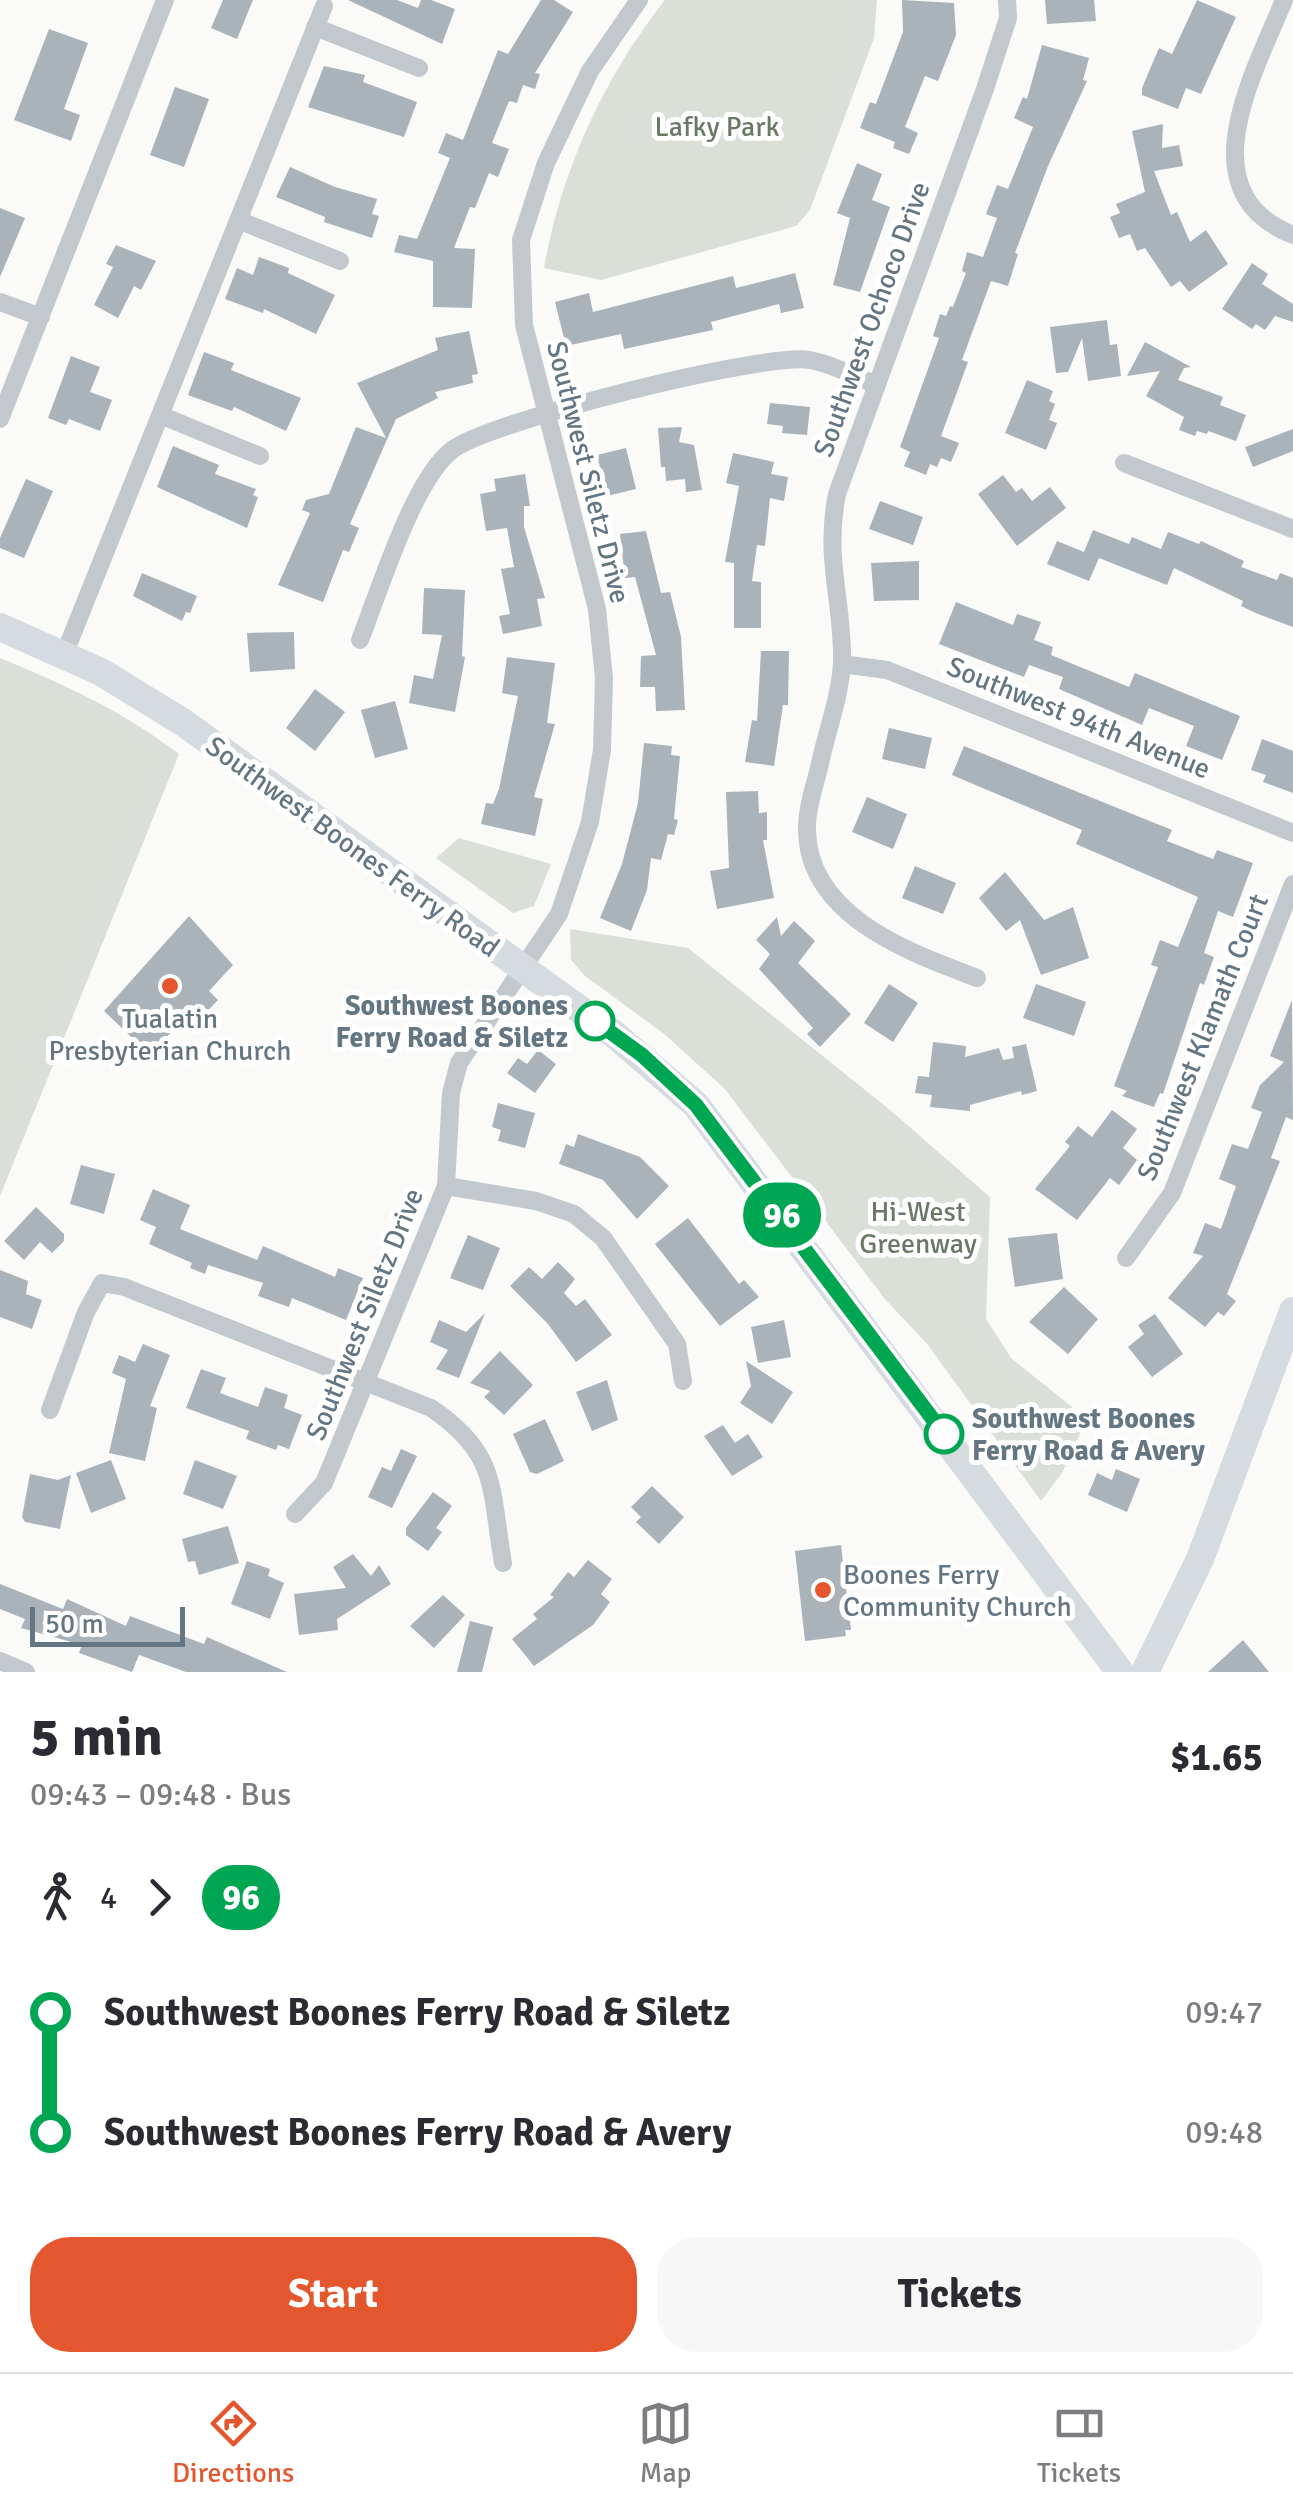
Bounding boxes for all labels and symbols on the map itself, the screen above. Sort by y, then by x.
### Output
park label: Lafky Park [654,110,780,144]
street label: Southwest Ochoco Drive [806,177,937,461]
street label: Southwest Siletz Drive [539,338,637,607]
street label: Southwest 94th Avenue [942,650,1215,786]
street label: Southwest Boones Ferry Road [199,729,506,965]
street label: Southwest Klamath Court [1130,889,1276,1186]
marker: Tualatin Presbyterian Church [159,975,181,997]
place label: Southwest Boones Ferry Road & Siletz [336,989,568,1055]
place label: Tualatin Presbyterian Church [49,1002,291,1068]
marker: Southwest Boones Ferry Road & Siletz [576,1002,614,1040]
line badge: 96 [737,1182,827,1248]
street label: Southwest Siletz Drive [299,1183,431,1445]
park label: Hi-West Greenway [859,1195,977,1261]
place label: Southwest Boones Ferry Road & Avery [972,1402,1205,1468]
marker: Southwest Boones Ferry Road & Avery [925,1415,963,1453]
place label: Boones Ferry Community Church [843,1558,1072,1624]
marker: Boones Ferry Community Church [812,1579,834,1601]
scale bar [30,1602,185,1646]

